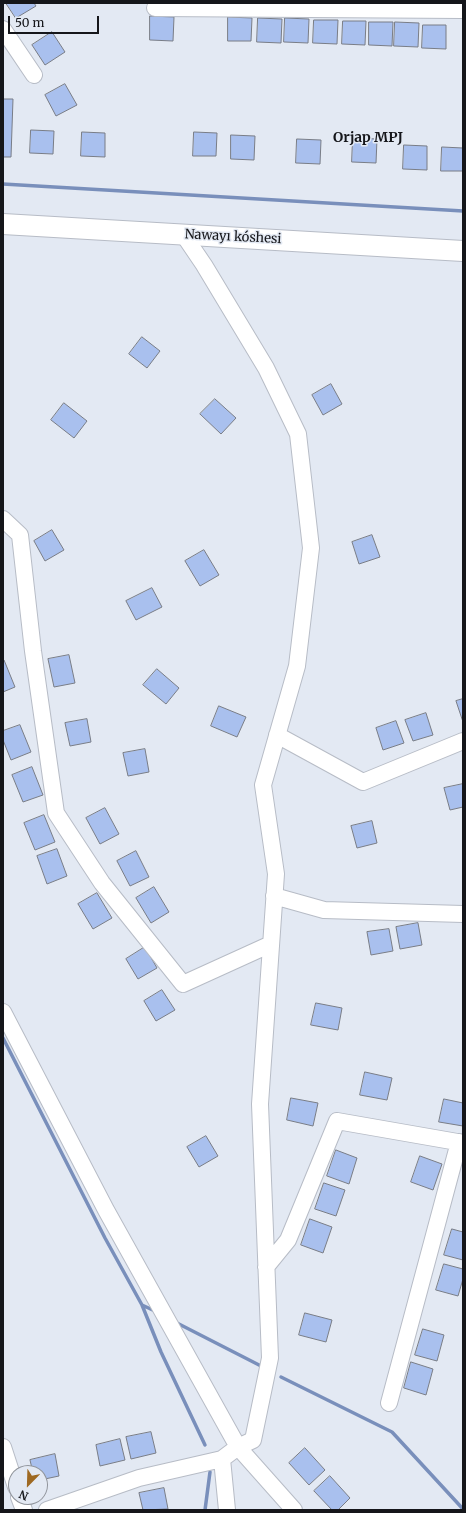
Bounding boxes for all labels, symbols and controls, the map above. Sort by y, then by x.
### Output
scale bar [10,8,101,34]
text: 50 m [15,15,44,30]
district label: Orjap MPJ [333,130,403,146]
street label: Nawayı kóshesi [184,227,282,247]
north arrow [8,1465,48,1505]
text: N [17,1487,30,1503]

